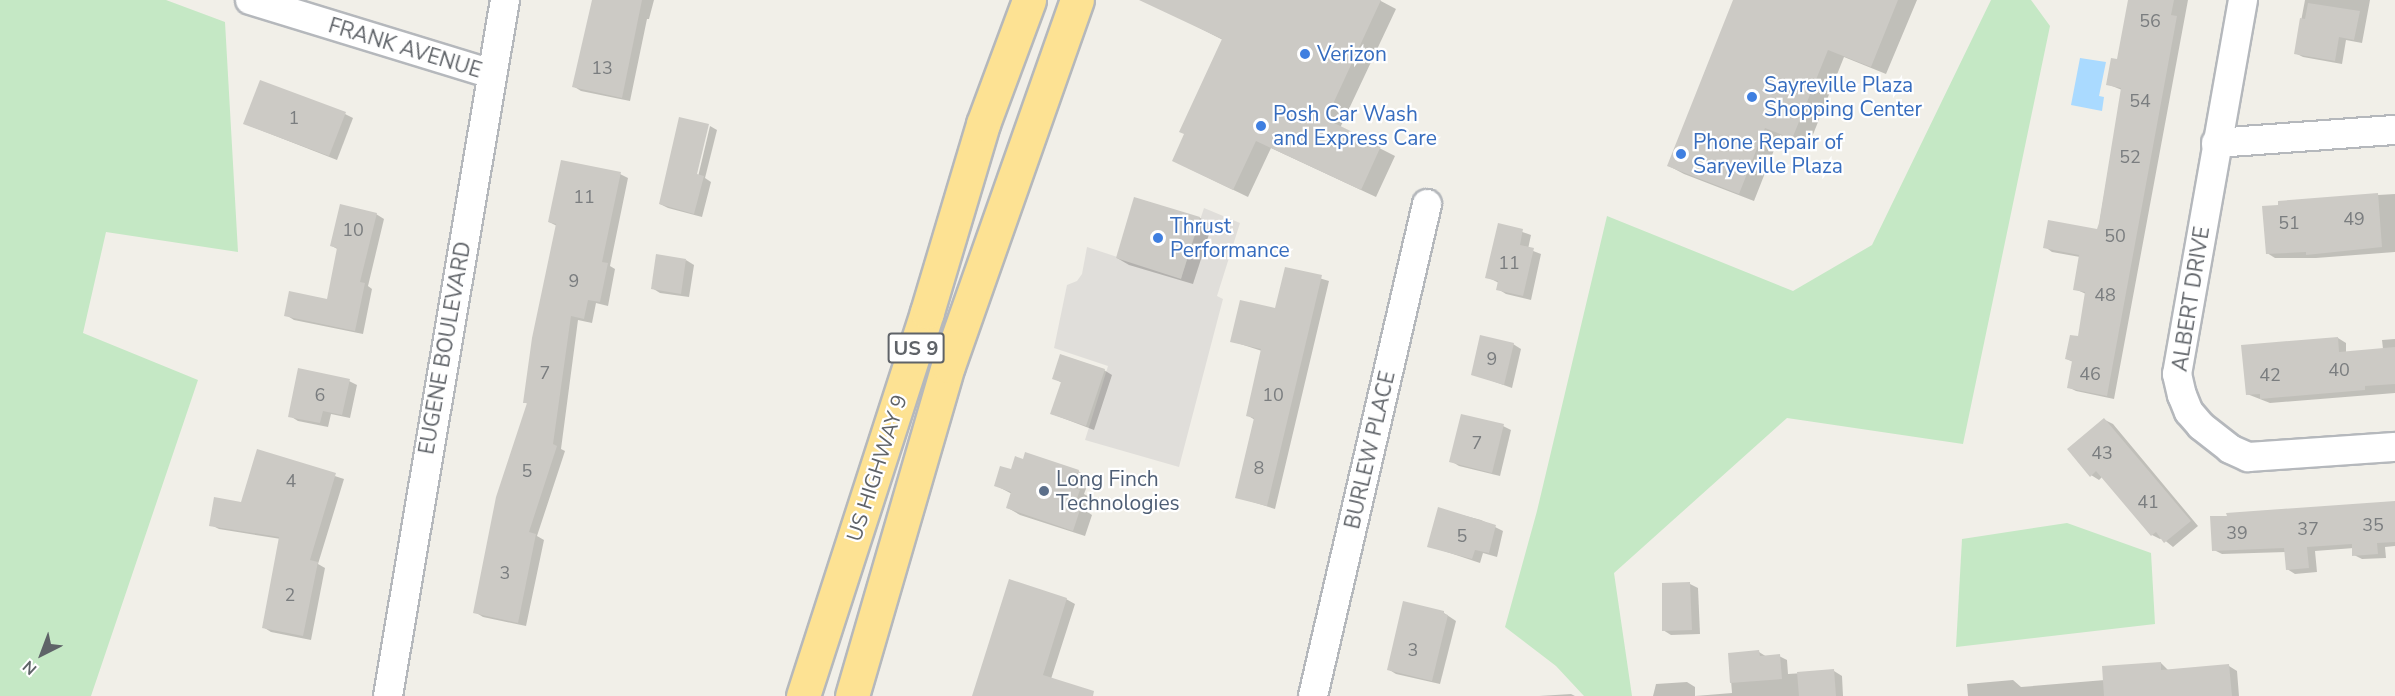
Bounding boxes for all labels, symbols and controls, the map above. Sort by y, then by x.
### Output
house number: 56 [2139,10,2161,32]
street label: FRANK AVENUE [325,13,485,83]
place label: Verizon [1317,41,1387,67]
marker: Verizon [1298,47,1312,61]
house number: 13 [591,57,613,79]
place label: Sayreville Plaza Shopping Center [1764,72,1922,122]
marker: Sayreville Plaza Shopping Center [1745,90,1759,104]
house number: 54 [2129,90,2151,112]
place label: Posh Car Wash and Express Care [1273,101,1437,151]
house number: 1 [289,107,299,129]
marker: Posh Car Wash and Express Care [1254,119,1268,133]
place label: Phone Repair of Saryeville Plaza [1693,129,1843,179]
house number: 52 [2119,146,2141,168]
marker: Phone Repair of Saryeville Plaza [1674,147,1688,161]
house number: 11 [573,186,595,208]
house number: 49 [2343,208,2365,230]
house number: 51 [2278,212,2300,234]
place label: Thrust Performance [1170,213,1290,263]
house number: 10 [342,219,364,241]
house number: 50 [2104,225,2126,247]
street label: ALBERT DRIVE [2167,225,2215,373]
marker: Thrust Performance [1151,231,1165,245]
street label: EUGENE BOULEVARD [414,240,476,456]
house number: 11 [1498,252,1520,274]
house number: 9 [569,270,579,292]
house number: 48 [2094,284,2116,306]
road number: US 9 [888,331,944,365]
house number: 9 [1487,348,1497,370]
house number: 40 [2328,359,2350,381]
house number: 7 [540,362,550,384]
house number: 46 [2079,363,2101,385]
house number: 42 [2259,364,2281,386]
street label: BURLEW PLACE [1340,369,1400,531]
house number: 6 [315,384,325,406]
house number: 10 [1262,384,1284,406]
street label: US HIGHWAY 9 [841,392,913,544]
house number: 7 [1472,432,1482,454]
house number: 43 [2091,442,2113,464]
house number: 8 [1254,457,1264,479]
house number: 5 [522,460,532,482]
place label: Long Finch Technologies [1056,466,1180,516]
house number: 4 [286,470,296,492]
marker: Long Finch Technologies [1037,484,1051,498]
house number: 41 [2137,491,2159,513]
house number: 35 [2362,514,2384,536]
house number: 37 [2297,518,2319,540]
house number: 39 [2226,522,2248,544]
house number: 5 [1457,525,1467,547]
house number: 3 [500,562,510,584]
house number: 2 [285,584,295,606]
north arrow [12,624,72,684]
house number: 3 [1408,639,1418,661]
text: N [18,655,42,680]

